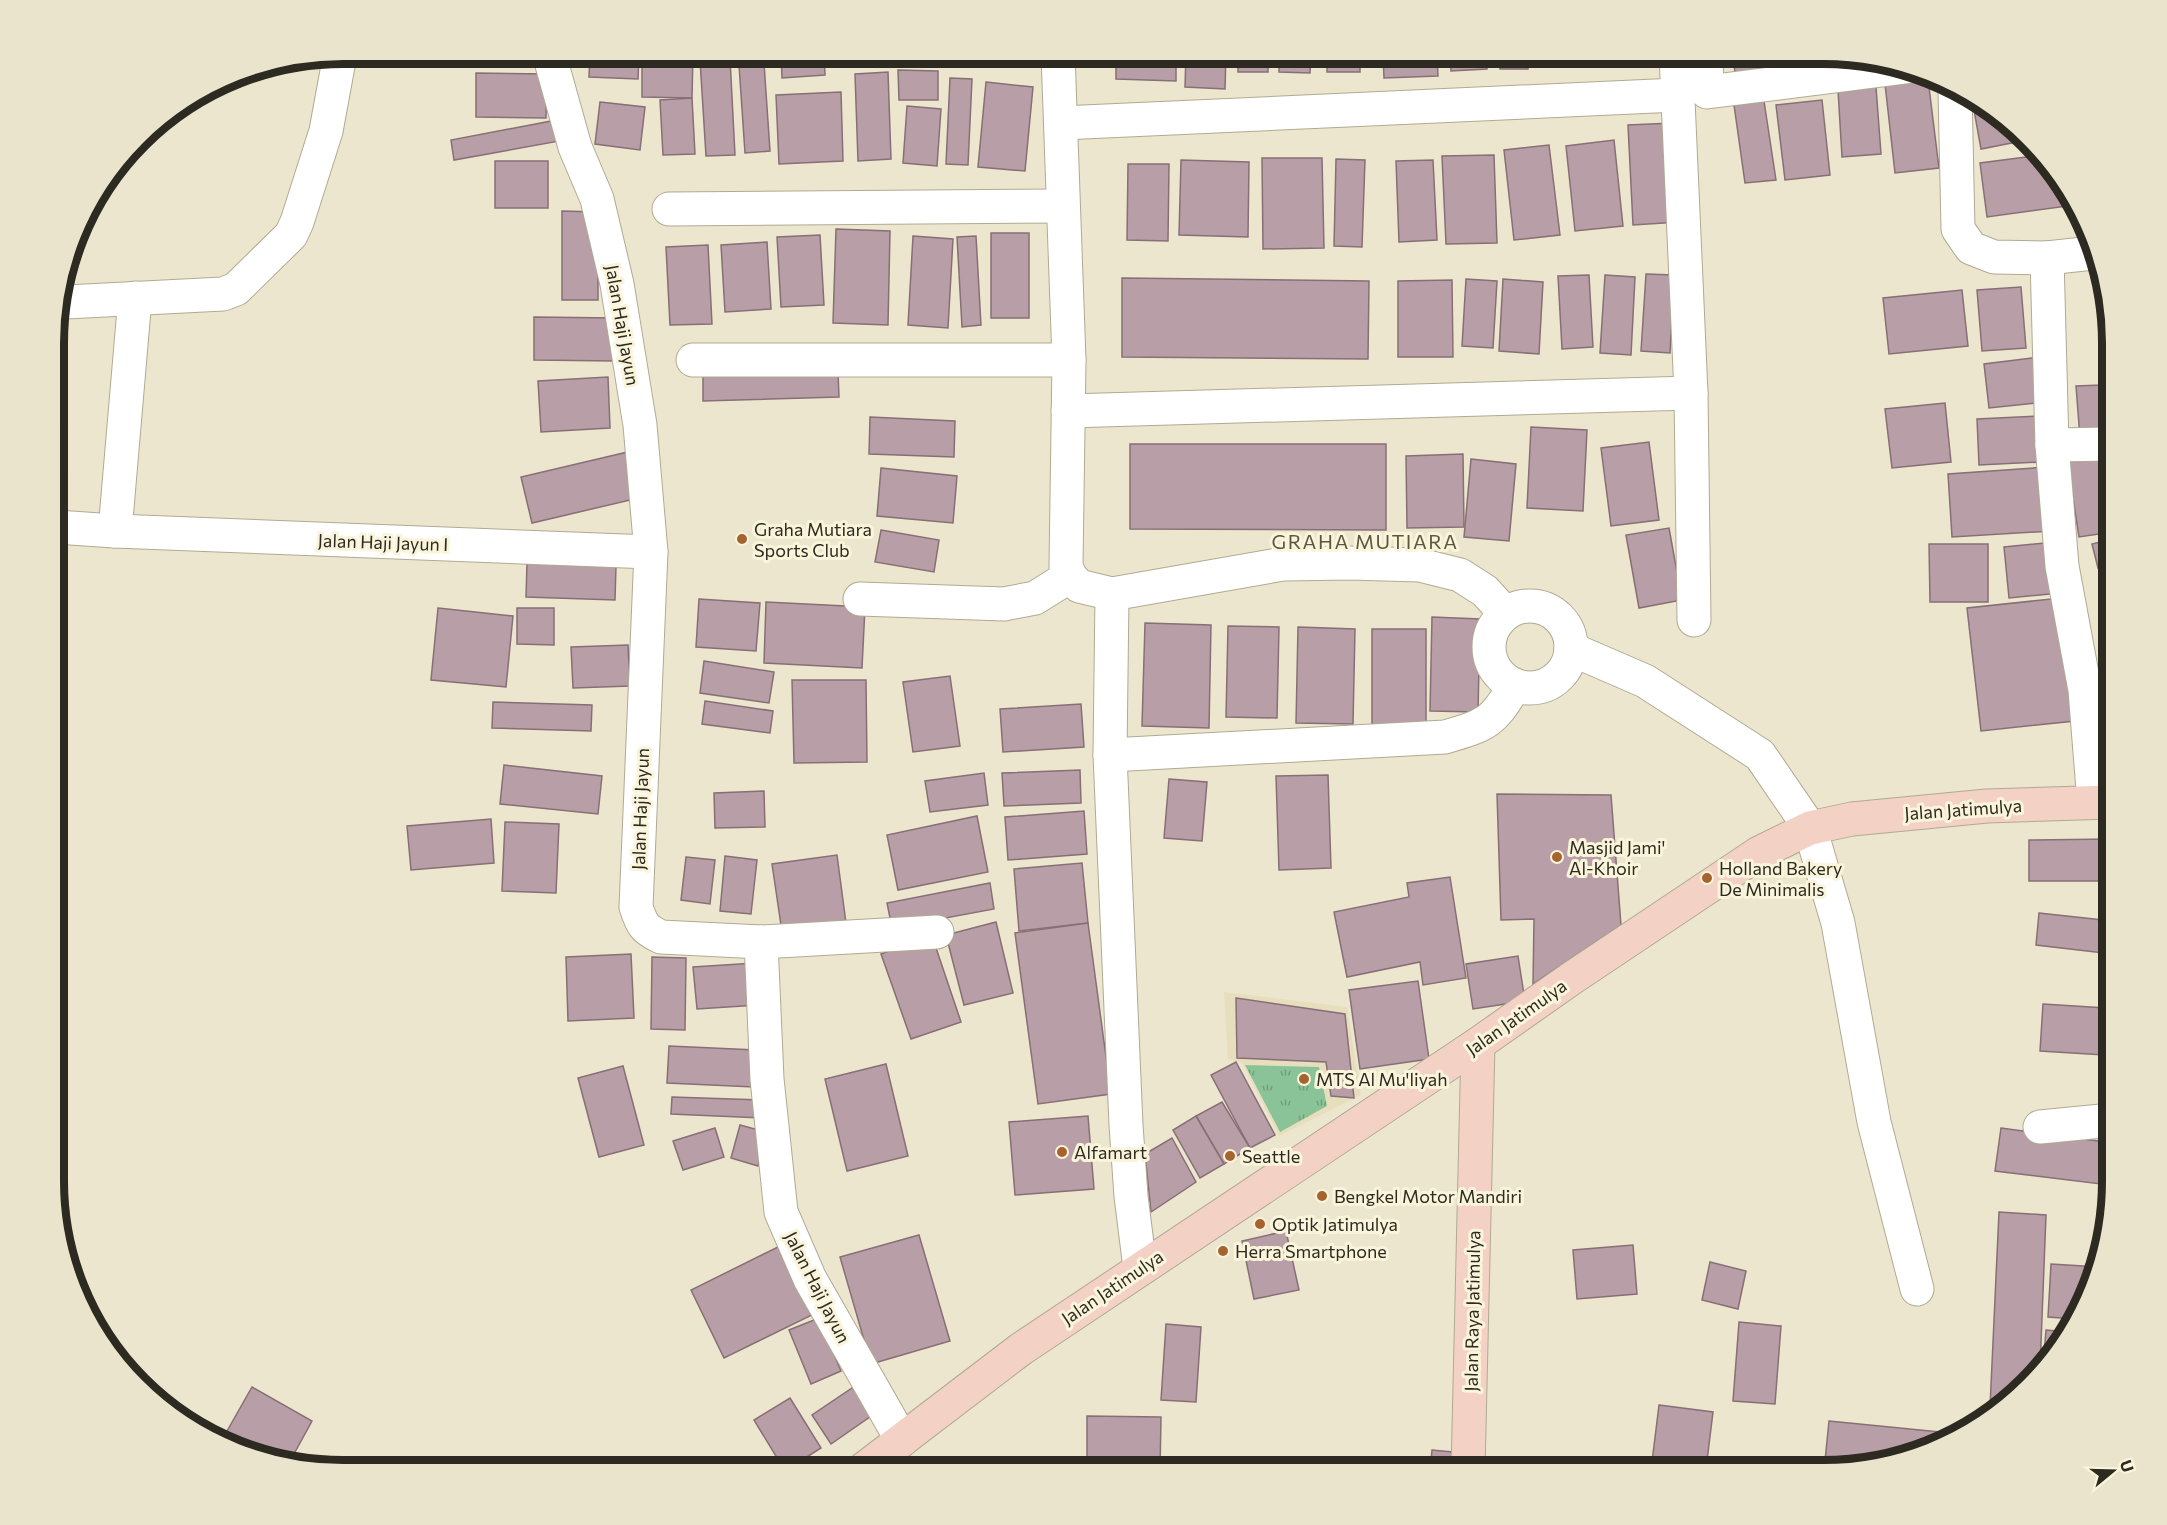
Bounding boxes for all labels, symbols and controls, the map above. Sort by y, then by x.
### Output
street label: Jalan Haji Jayun [602,263,644,387]
place label: Graha Mutiara Sports Club [754,518,872,561]
street label: Jalan Haji Jayun I [317,529,449,555]
district label: GRAHA MUTIARA [1272,529,1458,553]
marker: Graha Mutiara Sports Club [735,532,749,546]
street label: Jalan Haji Jayun [627,748,653,870]
street label: Jalan Jatimulya [1903,794,2023,824]
place label: Masjid Jami' Al-Khoir [1569,836,1665,879]
marker: Masjid Jami' Al-Khoir [1550,850,1564,864]
place label: Holland Bakery De Minimalis [1719,857,1842,900]
marker: Holland Bakery De Minimalis [1700,871,1714,885]
street label: Jalan Jatimulya [1461,974,1571,1060]
place label: MTS Al Mu'liyah [1316,1068,1448,1090]
marker: MTS Al Mu'liyah [1297,1072,1311,1086]
place label: Alfamart [1074,1141,1147,1163]
marker: Alfamart [1055,1145,1069,1159]
place label: Seattle [1242,1145,1300,1167]
marker: Seattle [1223,1149,1237,1163]
place label: Bengkel Motor Mandiri [1334,1185,1522,1207]
marker: Bengkel Motor Mandiri [1315,1189,1329,1203]
place label: Optik Jatimulya [1272,1213,1398,1235]
marker: Optik Jatimulya [1253,1217,1267,1231]
street label: Jalan Haji Jayun [780,1228,856,1346]
street label: Jalan Raya Jatimulya [1460,1230,1484,1392]
place label: Herra Smartphone [1235,1240,1387,1262]
marker: Herra Smartphone [1216,1244,1230,1258]
street label: Jalan Jatimulya [1057,1245,1167,1329]
north arrow [2083,1441,2143,1501]
text: U [2117,1457,2139,1475]

